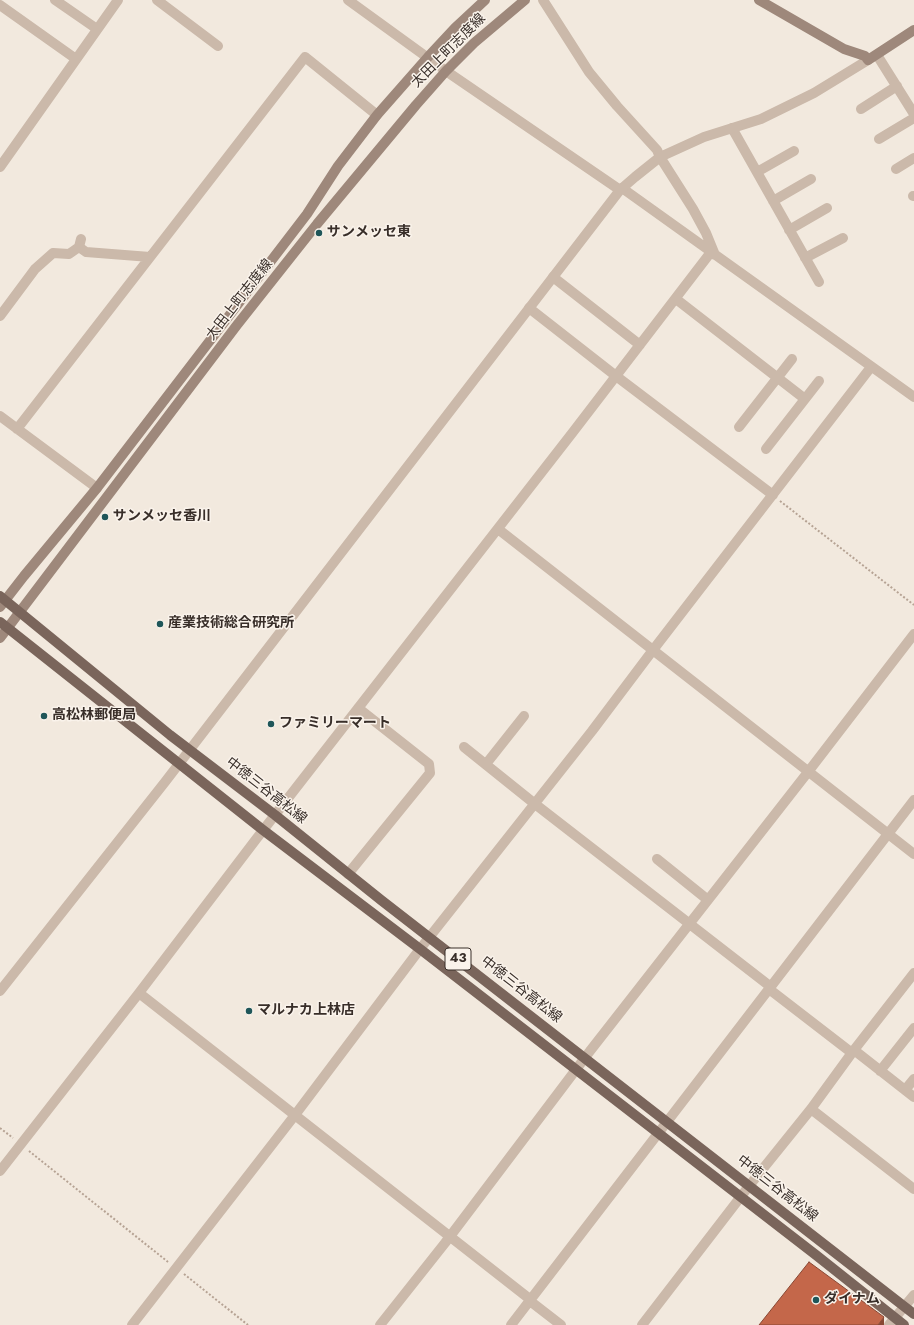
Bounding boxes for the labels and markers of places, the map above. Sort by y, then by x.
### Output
place label: サンメッセ東 [327,225,411,241]
marker: サンメッセ東 [314,228,324,238]
place label: サンメッセ香川 [113,509,211,525]
marker: サンメッセ香川 [100,512,110,522]
place label: 産業技術総合研究所 [168,616,294,632]
marker: 産業技術総合研究所 [155,619,165,629]
place label: 高松林郵便局 [52,708,136,724]
marker: 高松林郵便局 [39,711,49,721]
place label: ファミリーマート [279,716,391,732]
marker: ファミリーマート [266,719,276,729]
place label: マルナカ上林店 [257,1003,355,1019]
marker: マルナカ上林店 [244,1006,254,1016]
place label: ダイナム [824,1292,880,1308]
marker: ダイナム [811,1295,821,1305]

